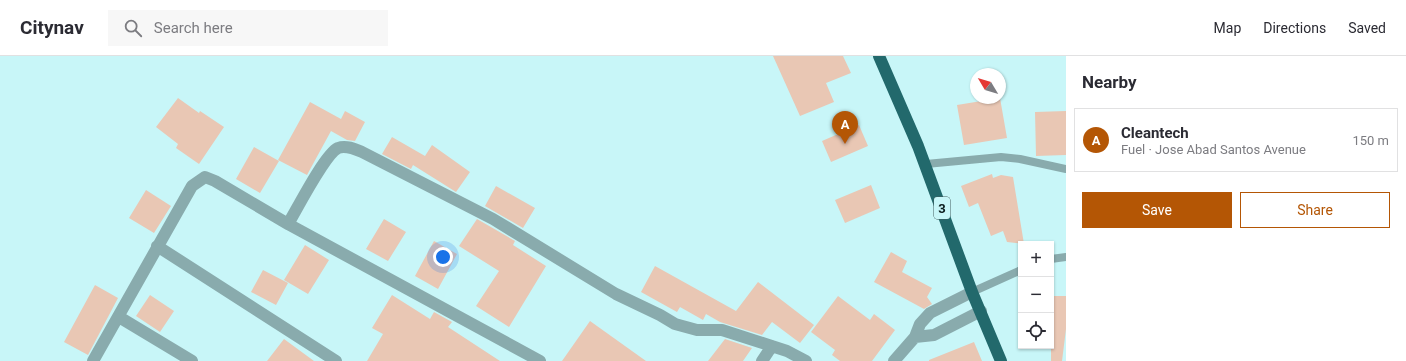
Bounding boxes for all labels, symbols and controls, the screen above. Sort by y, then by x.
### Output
search box [108,10,388,46]
text: Citynav [20,16,84,39]
icon: search [122,17,144,39]
text: Search here [154,19,233,37]
text: Map [1214,20,1241,36]
text: Directions [1263,20,1326,36]
text: Saved [1348,20,1386,36]
north arrow [970,68,1006,104]
text: Nearby [1082,72,1137,92]
pin: A [832,111,858,144]
text: Cleantech [1121,124,1189,142]
text: A [1092,133,1100,148]
text: 150 m [1352,133,1389,148]
text: Fuel · Jose Abad Santos Avenue [1121,142,1306,157]
button: Save [1082,192,1232,228]
button: Share [1240,192,1390,228]
road number: 3 [934,197,950,219]
map controls [1018,241,1054,349]
button: + [1018,241,1054,277]
your location [433,247,453,267]
button: − [1018,277,1054,313]
button: locate [1018,313,1054,349]

